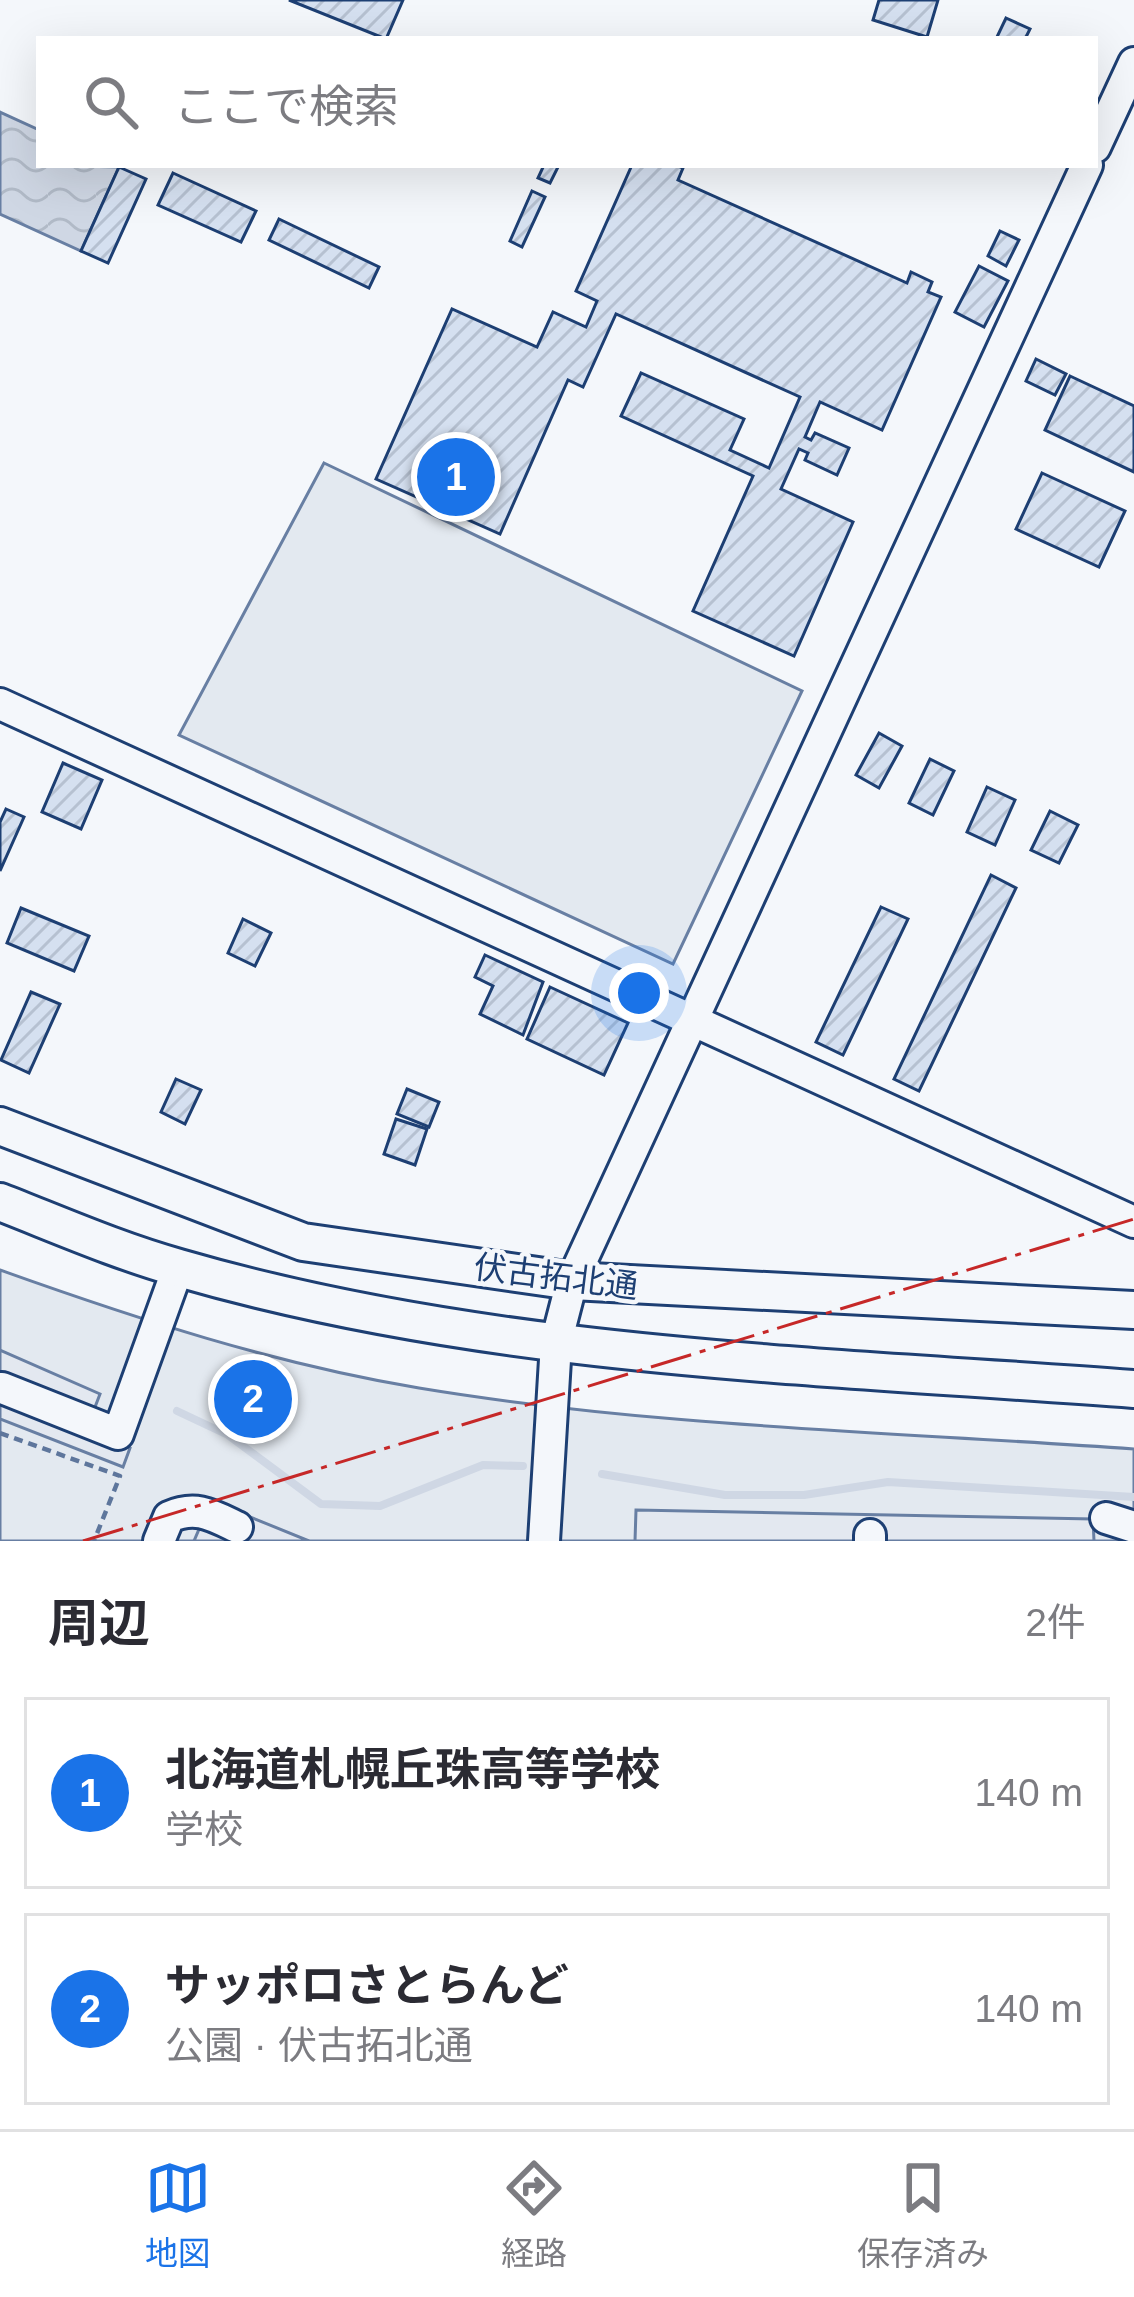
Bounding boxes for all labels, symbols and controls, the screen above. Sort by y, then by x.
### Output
search box [36,36,1098,168]
icon: search [78,69,144,135]
text: ここで検索 [174,81,399,132]
pin: 1 [417,432,495,522]
your location [609,963,669,1023]
street label: 伏古拓北通 [472,1248,640,1305]
pin: 2 [214,1354,292,1444]
text: 周辺 [48,1595,150,1652]
text: 2件 [1025,1601,1086,1644]
text: 北海道札幌丘珠高等学校 [165,1744,660,1795]
text: 1 [79,1771,101,1814]
text: 140 m [975,1771,1083,1814]
text: 学校 [165,1808,243,1851]
text: サッポロさとらんど [165,1960,569,2011]
text: 2 [79,1987,101,2030]
text: 140 m [975,1987,1083,2030]
text: 公園 · 伏古拓北通 [165,2024,473,2067]
tab: 地図 [145,2155,211,2275]
tab: 経路 [501,2155,567,2275]
tab: 保存済み [857,2155,989,2275]

